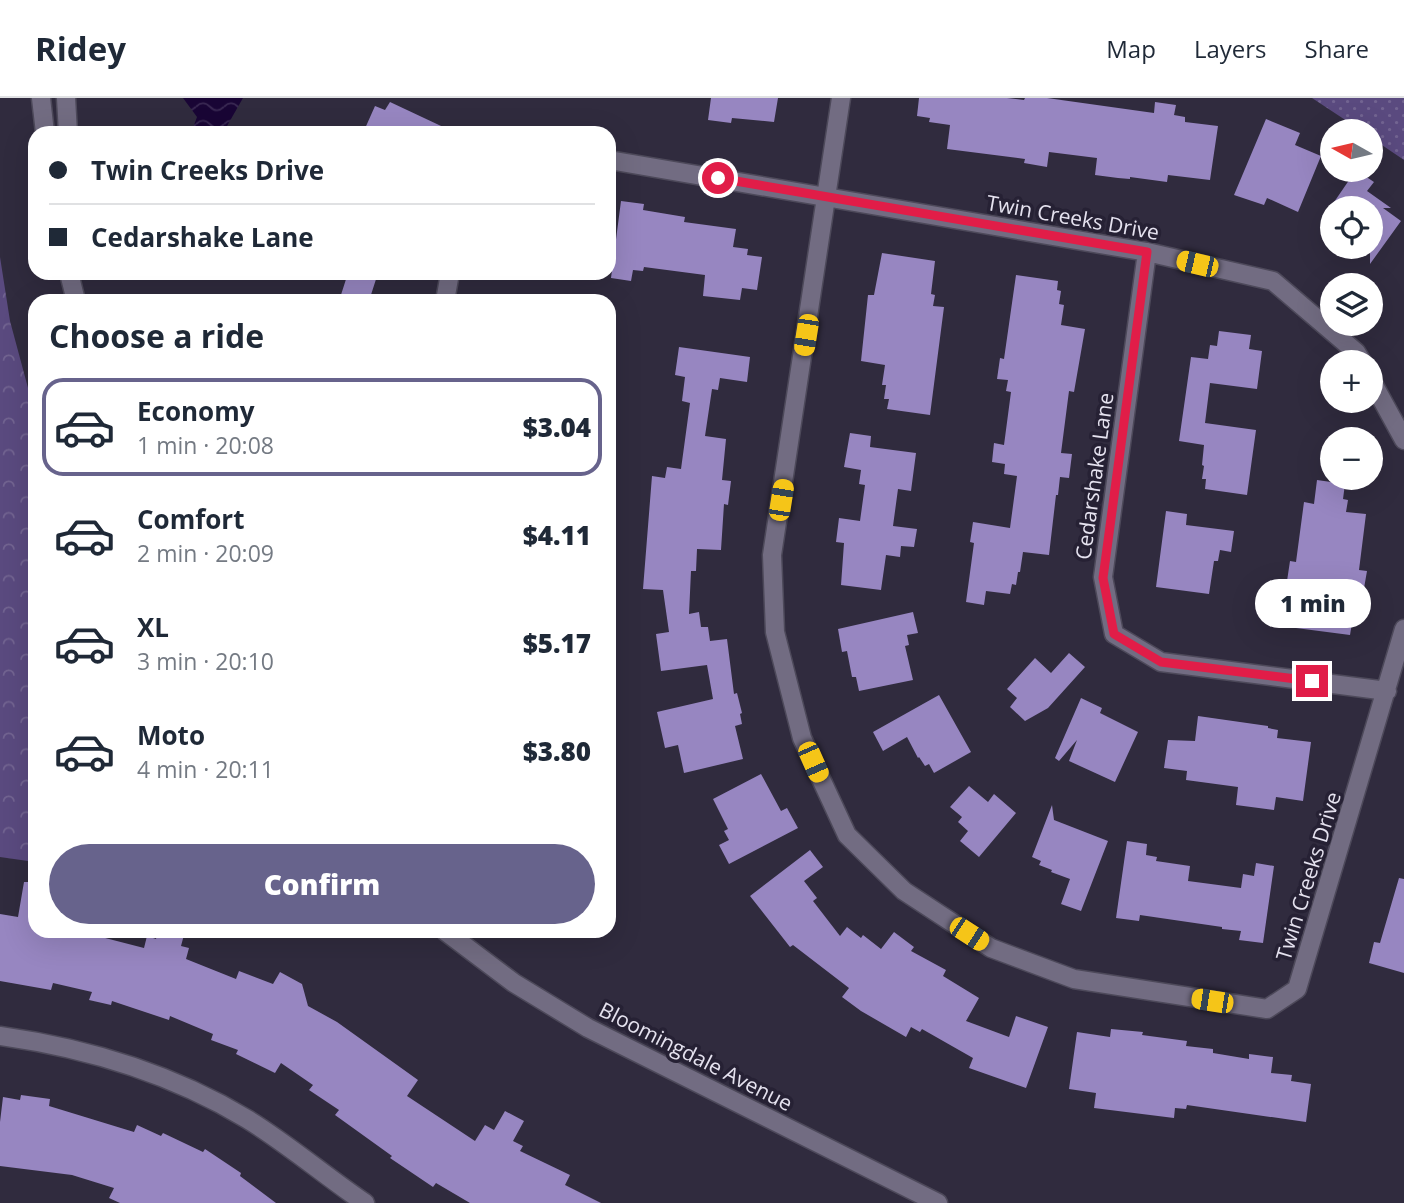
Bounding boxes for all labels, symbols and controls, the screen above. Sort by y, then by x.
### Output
text: Ridey [35,26,126,71]
text: Map [1106,32,1156,65]
text: Layers [1194,32,1267,65]
text: Share [1305,32,1369,65]
north arrow [1320,119,1382,182]
map controls [1320,119,1383,490]
text: Twin Creeks Drive [91,152,324,188]
route start [702,162,734,194]
street label: Twin Creeks Drive [985,188,1161,246]
button: locate [1320,196,1383,259]
text: Cedarshake Lane [91,219,314,255]
car [1175,249,1220,279]
button: layers [1320,273,1383,336]
car [793,313,820,357]
text: Choose a ride [49,314,264,357]
button: + [1320,350,1383,413]
street label: Cedarshake Lane [1068,391,1120,561]
text: Economy [137,393,255,429]
icon: car [53,396,116,459]
text: $3.04 [523,409,591,445]
button: − [1320,427,1383,490]
text: 1 min · 20:08 [137,429,274,461]
car [768,478,795,522]
text: Comfort [137,501,244,537]
icon: car [53,504,116,567]
text: $4.11 [523,517,591,553]
text: 2 min · 20:09 [137,537,274,569]
callout: 1 min [1254,580,1370,628]
text: 1 min [1280,587,1346,619]
text: XL [137,609,169,645]
icon: car [53,612,116,675]
text: $5.17 [523,625,591,661]
text: 3 min · 20:10 [137,645,274,677]
route end [1296,665,1328,697]
text: Moto [137,717,205,753]
icon: car [53,720,116,783]
text: $3.80 [523,733,591,769]
car [795,739,832,785]
text: 4 min · 20:11 [137,753,274,785]
street label: Twin Creeks Drive [1269,788,1347,964]
button: Confirm [49,844,595,924]
car [946,914,993,954]
car [1190,987,1235,1015]
street label: Bloomingdale Avenue [595,995,797,1117]

